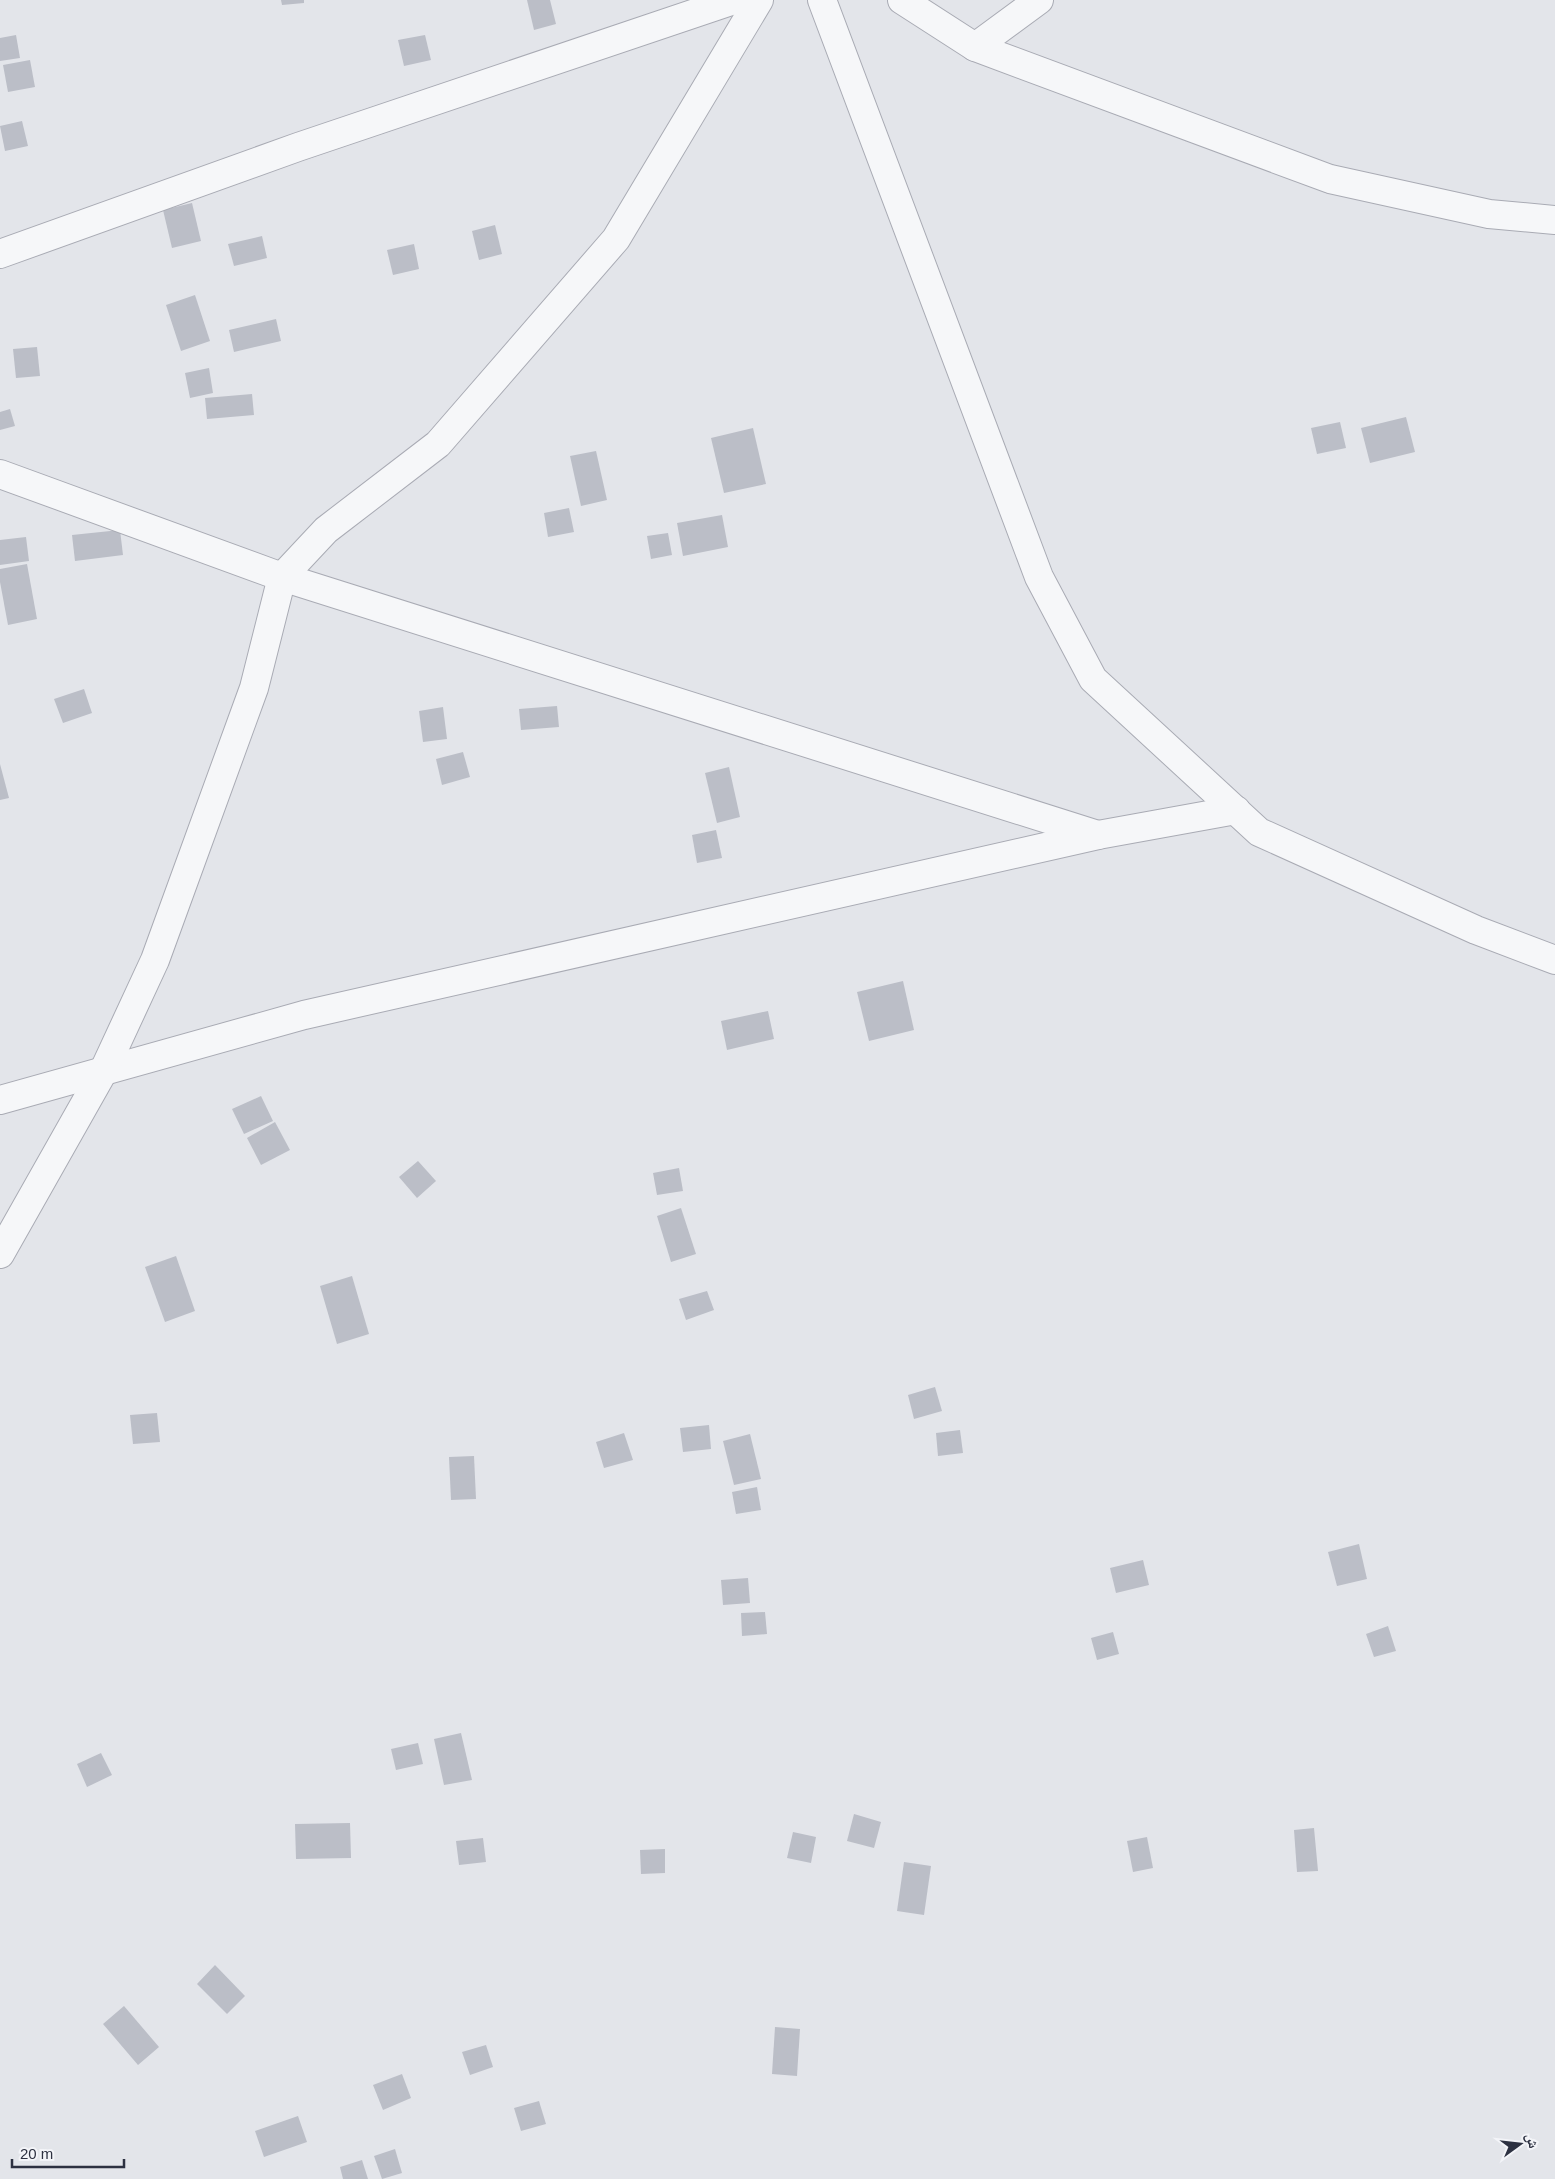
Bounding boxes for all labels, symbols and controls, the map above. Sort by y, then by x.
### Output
north arrow [1495,2119,1545,2169]
text: ش [1522,2131,1542,2150]
scale bar [12,2136,125,2168]
text: 20 m [20,2145,53,2162]

